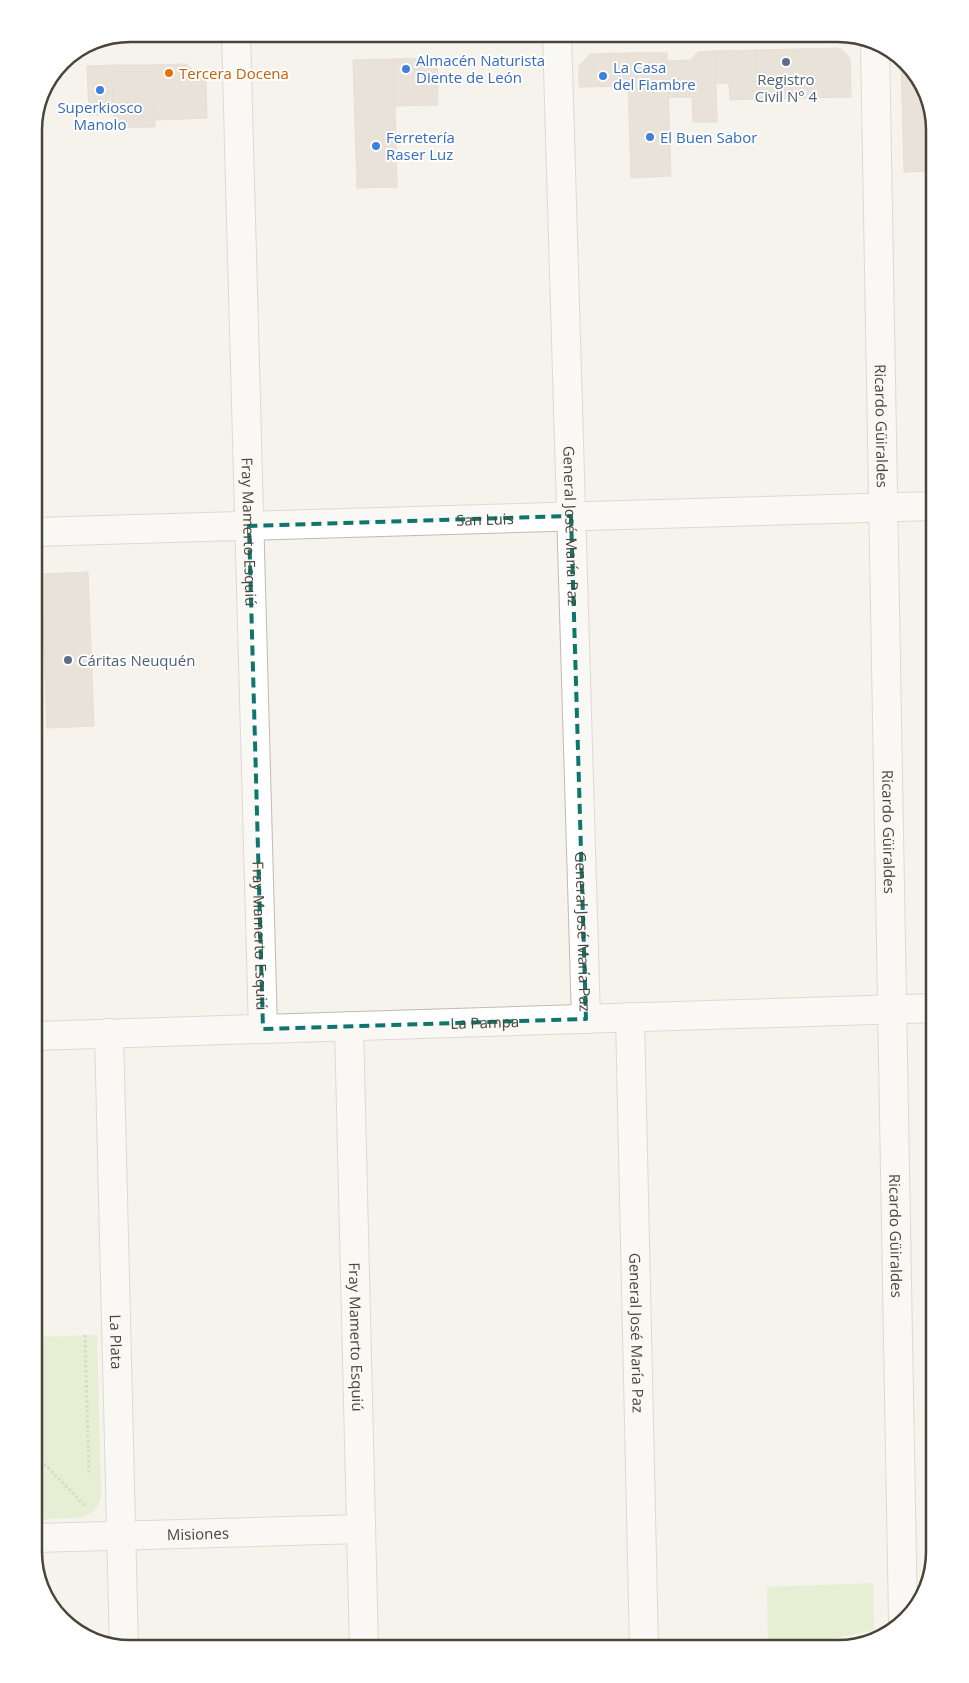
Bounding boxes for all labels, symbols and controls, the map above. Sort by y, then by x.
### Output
place label: Almacén Naturista Diente de León [416,50,545,87]
marker: Registro Civil N° 4 [780,56,792,68]
place label: La Casa del Fiambre [613,57,696,94]
place label: Tercera Docena [179,63,289,83]
marker: Almacén Naturista Diente de León [400,63,412,75]
marker: Tercera Docena [163,67,175,79]
place label: Registro Civil N° 4 [755,69,818,106]
marker: La Casa del Fiambre [597,70,609,82]
marker: Superkiosco Manolo [94,84,106,96]
place label: Superkiosco Manolo [57,97,143,134]
place label: Ferretería Raser Luz [386,127,455,164]
place label: El Buen Sabor [660,127,757,147]
marker: El Buen Sabor [644,131,656,143]
marker: Ferretería Raser Luz [370,140,382,152]
street label: Ricardo Güiraldes [871,364,893,488]
street label: General José María Paz [559,445,584,606]
street label: Fray Mamerto Esquiú [237,457,262,607]
street label: San Luis [456,508,514,530]
place label: Cáritas Neuquén [78,650,195,670]
marker: Cáritas Neuquén [62,654,74,666]
street label: Ricardo Güiraldes [878,770,900,894]
street label: General José María Paz [571,851,596,1012]
street label: Fray Mamerto Esquiú [248,861,272,1010]
street label: La Pampa [450,1011,520,1033]
street label: Ricardo Güiraldes [885,1174,907,1298]
street label: General José María Paz [625,1253,649,1413]
street label: Fray Mamerto Esquiú [345,1262,368,1412]
street label: La Plata [106,1314,127,1370]
street label: Misiones [167,1523,229,1544]

